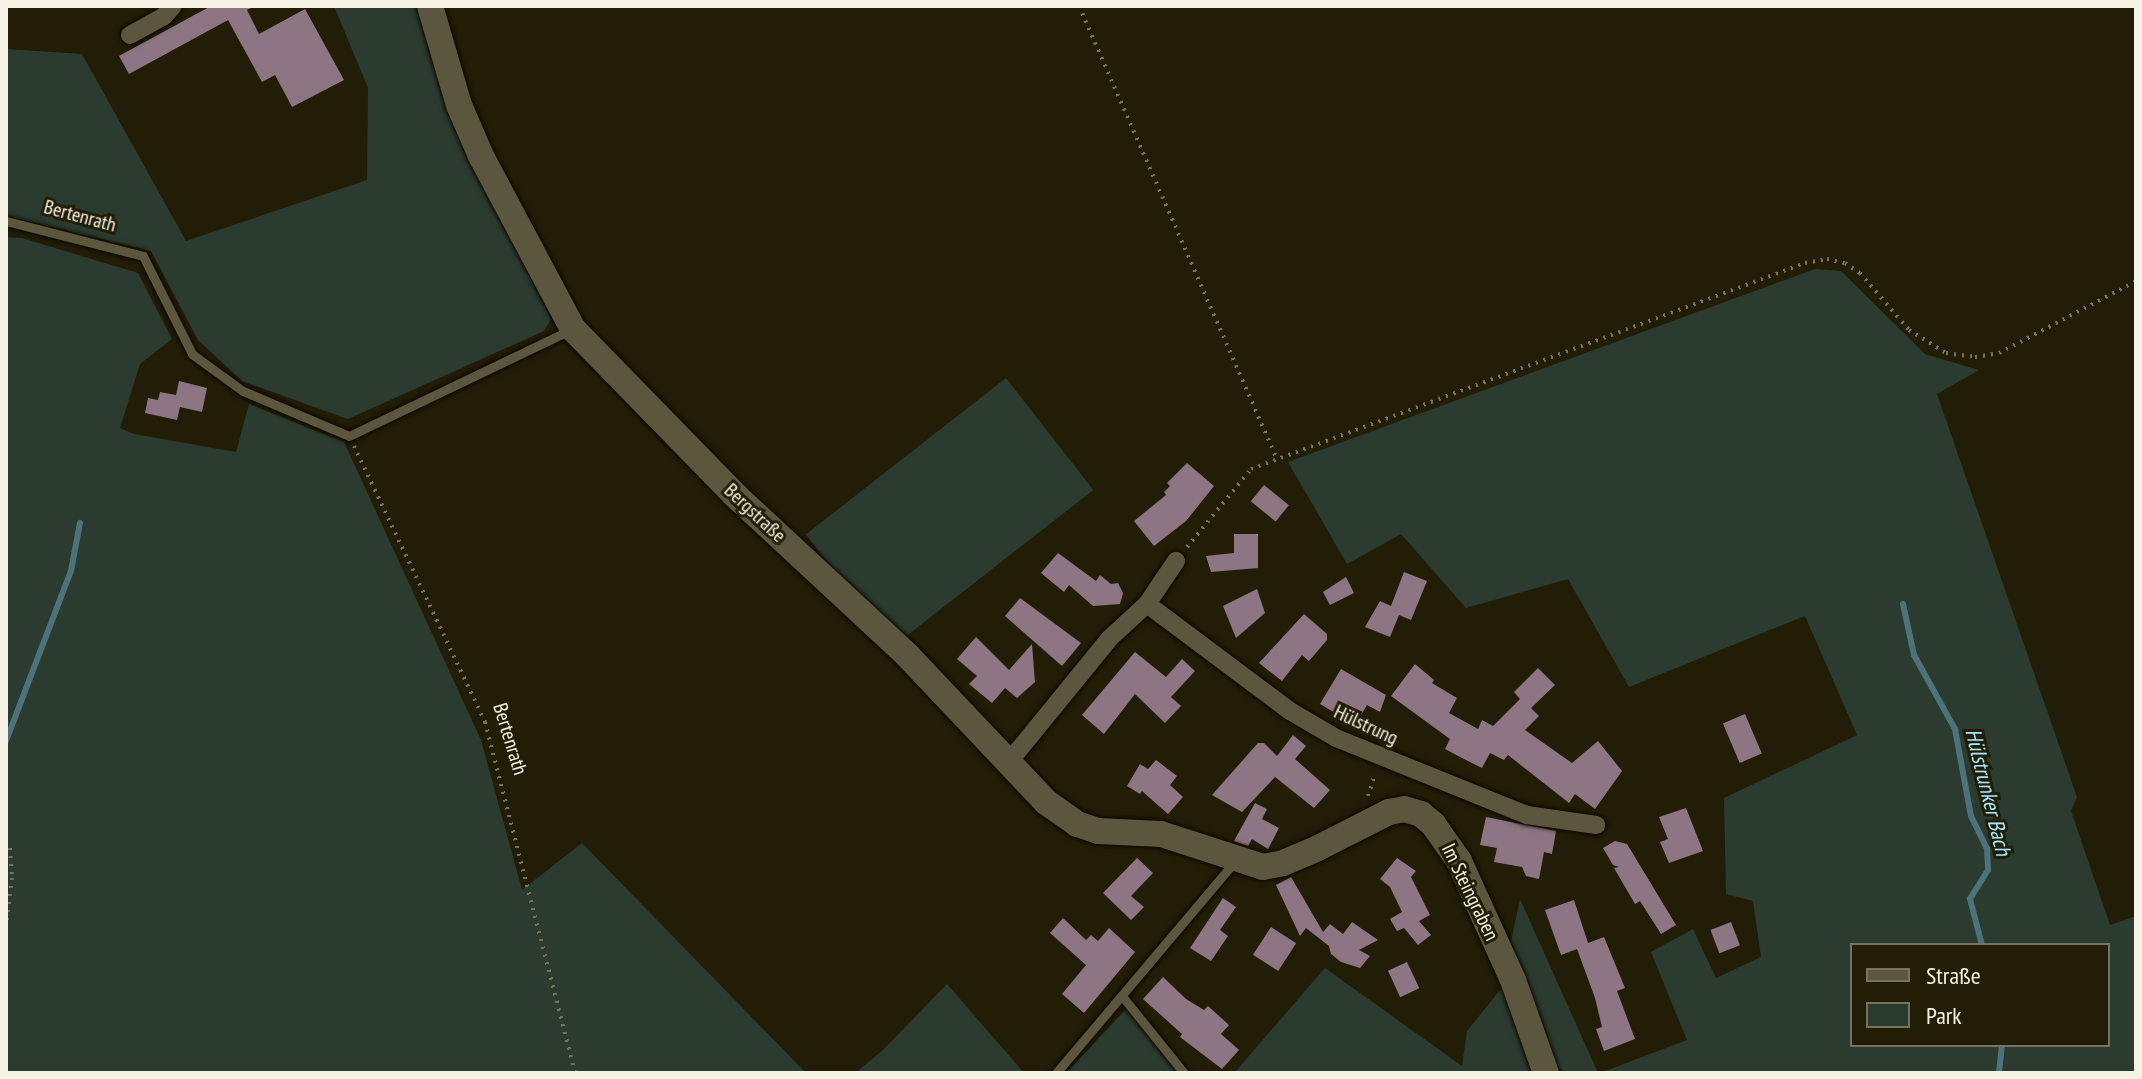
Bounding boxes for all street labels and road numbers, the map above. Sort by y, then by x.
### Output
street label: Bertenrath [41,195,119,237]
street label: Bergstraße [719,478,791,548]
street label: Bertenrath [488,700,532,778]
street label: Hülstrung [1330,700,1402,750]
street label: Im Steingraben [1436,840,1504,944]

